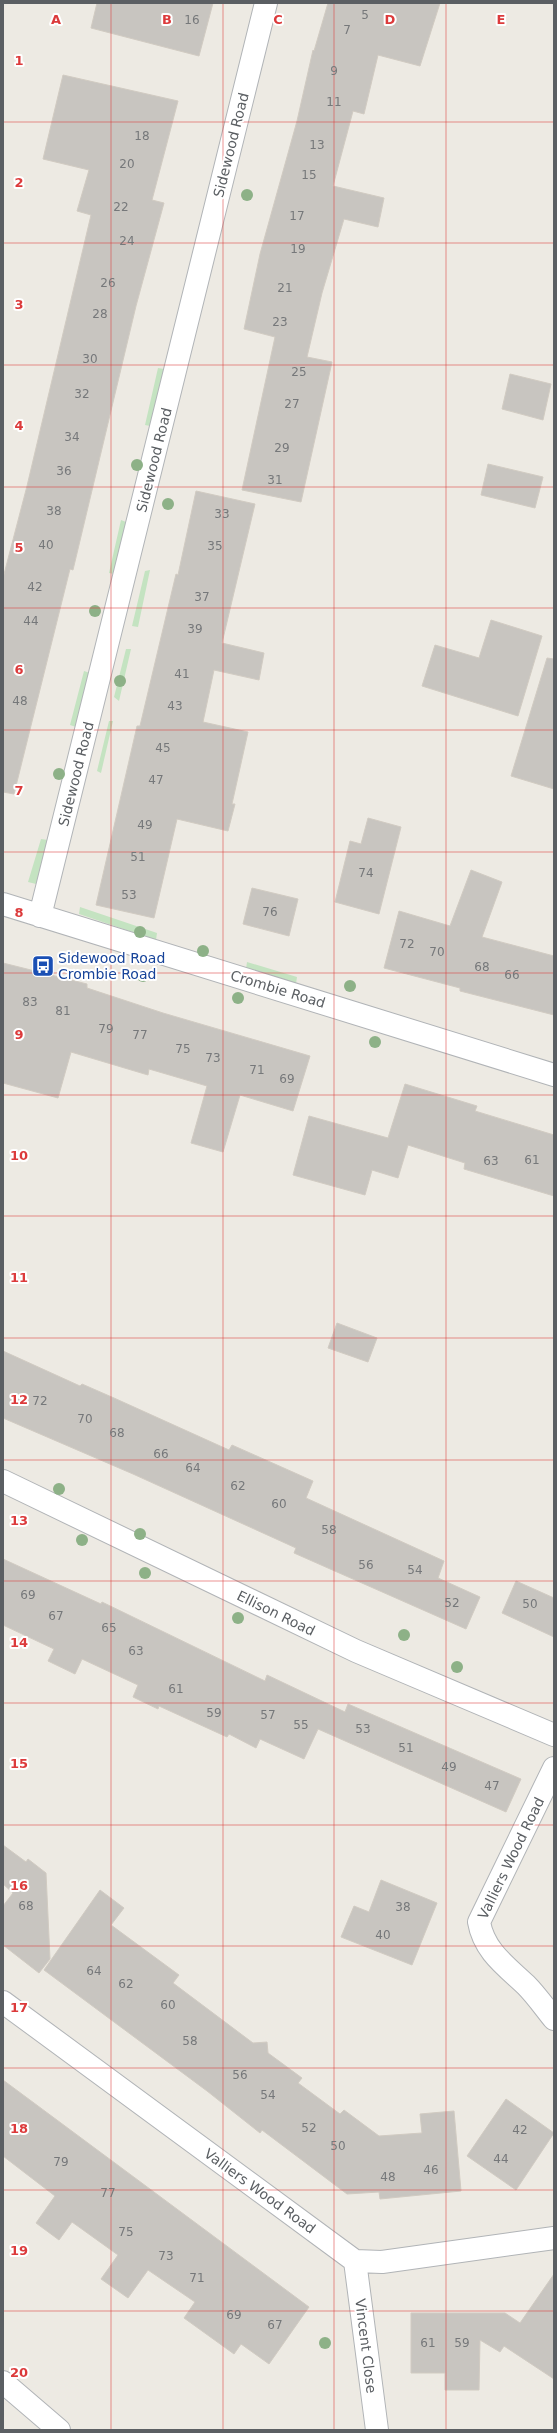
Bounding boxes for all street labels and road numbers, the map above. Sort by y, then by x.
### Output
street label: Sidewood Road [210,91,252,199]
street label: Sidewood Road [133,406,175,514]
street label: Sidewood Road [55,720,97,828]
street label: Crombie Road [229,967,327,1011]
street label: Ellison Road [234,1587,318,1639]
street label: Valliers Wood Road [475,1795,547,1921]
street label: Valliers Wood Road [201,2145,319,2237]
street label: Vincent Close [352,2298,380,2394]

